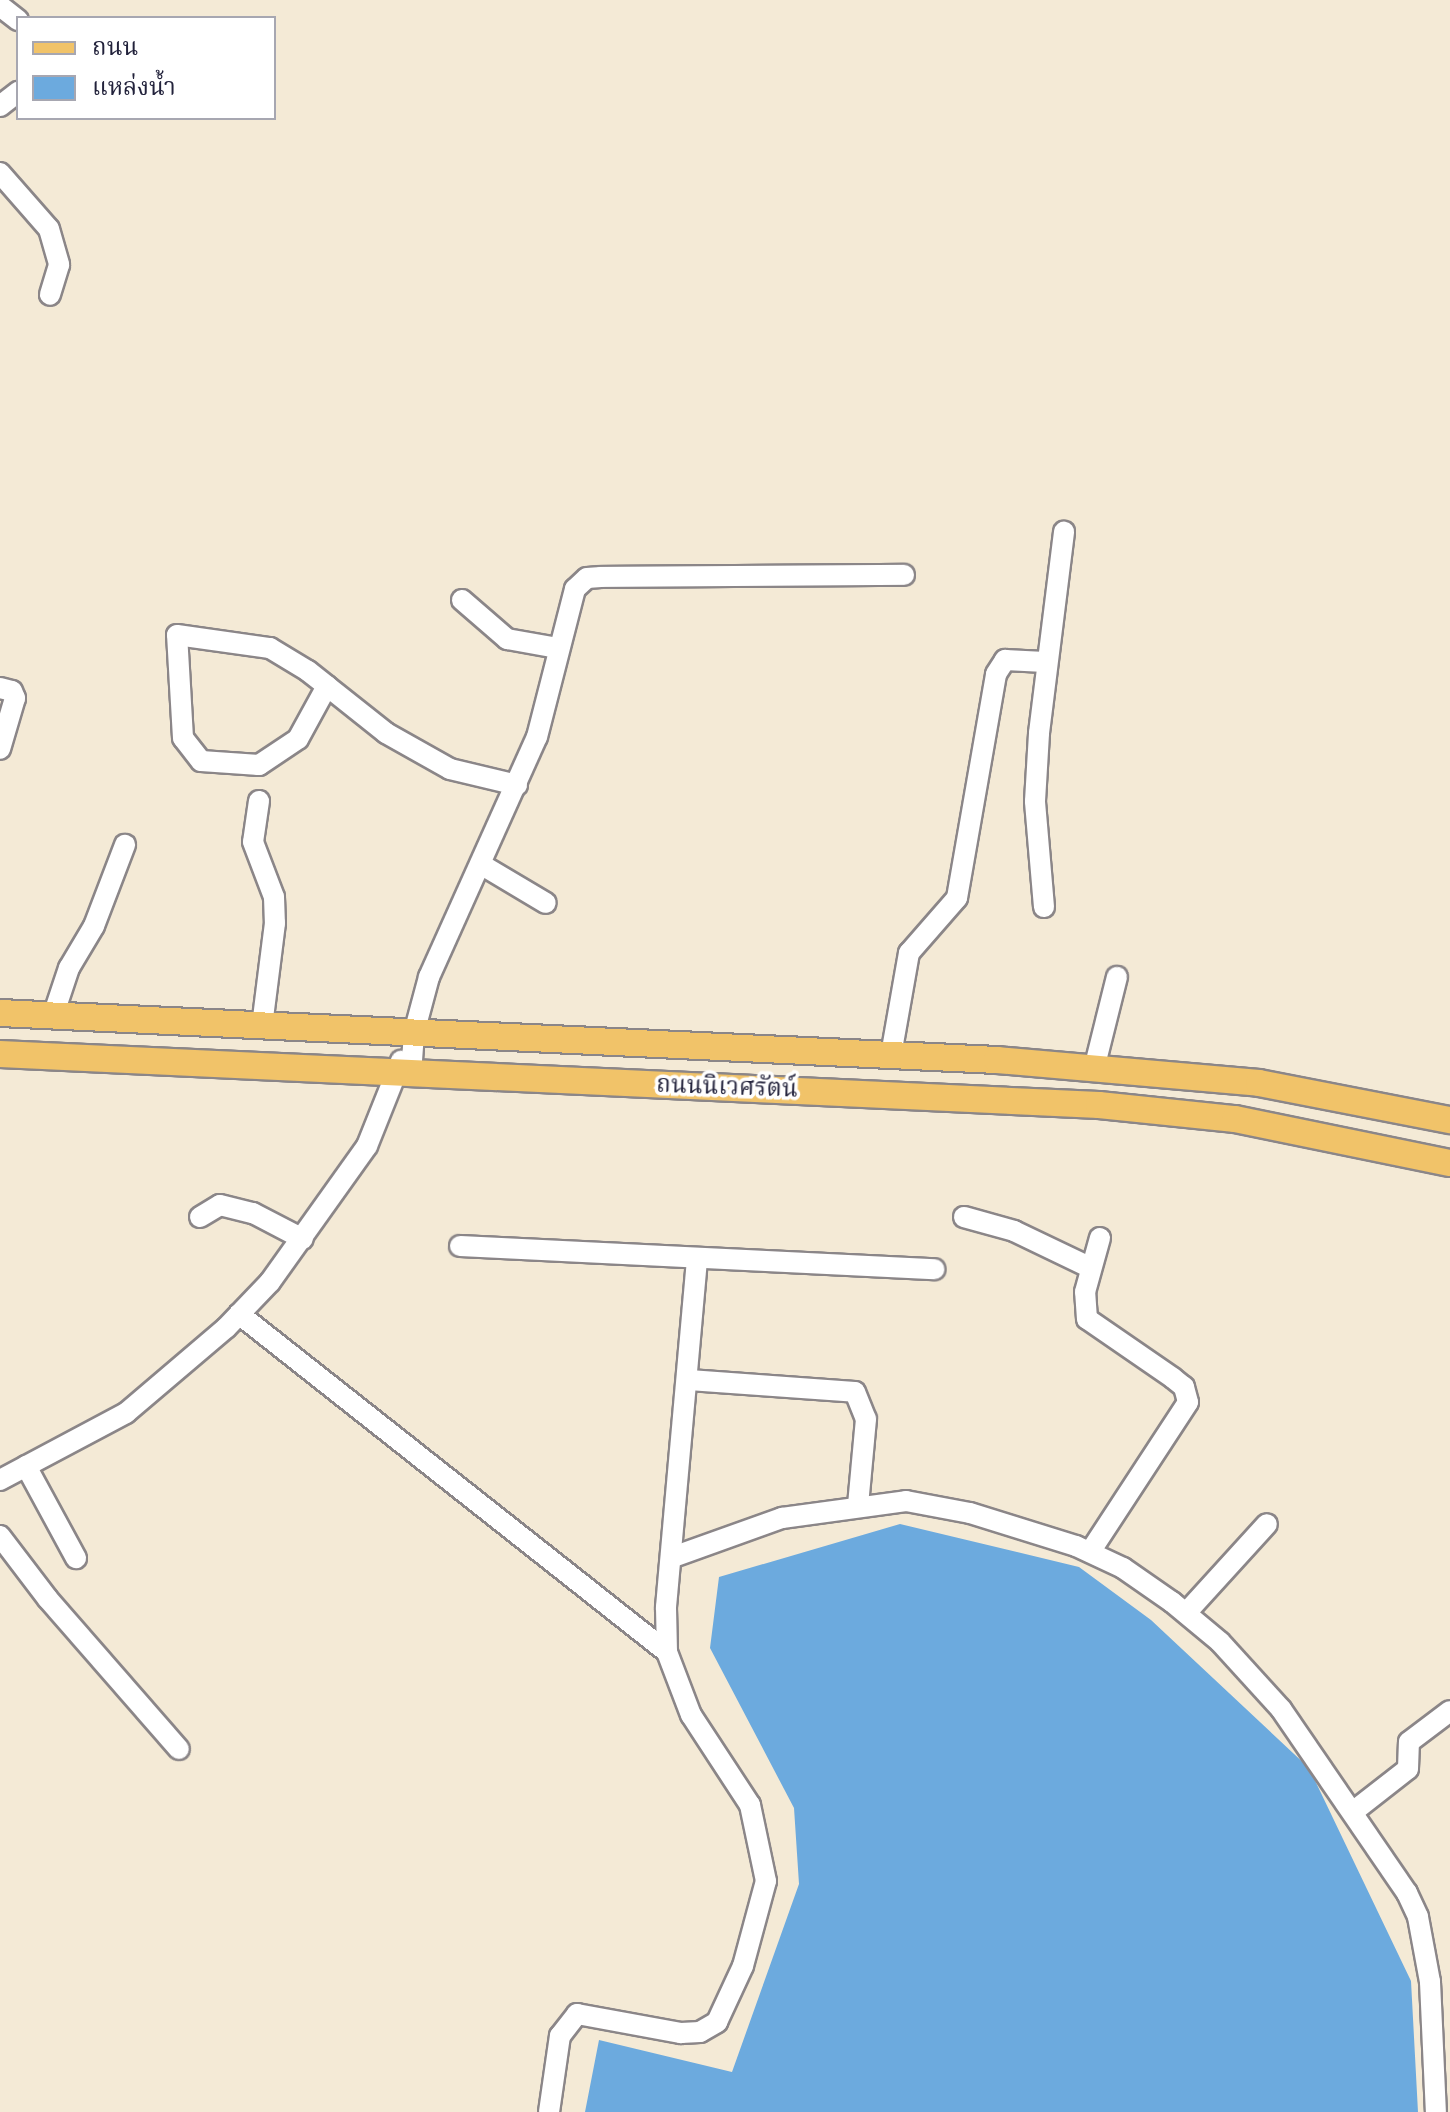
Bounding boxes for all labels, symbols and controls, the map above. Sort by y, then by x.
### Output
legend [16,16,276,120]
text: ถนน [92,33,138,64]
text: แหล่งน้ำ [92,73,176,104]
street label: ถนนนิเวศรัตน์ [656,1071,798,1105]

